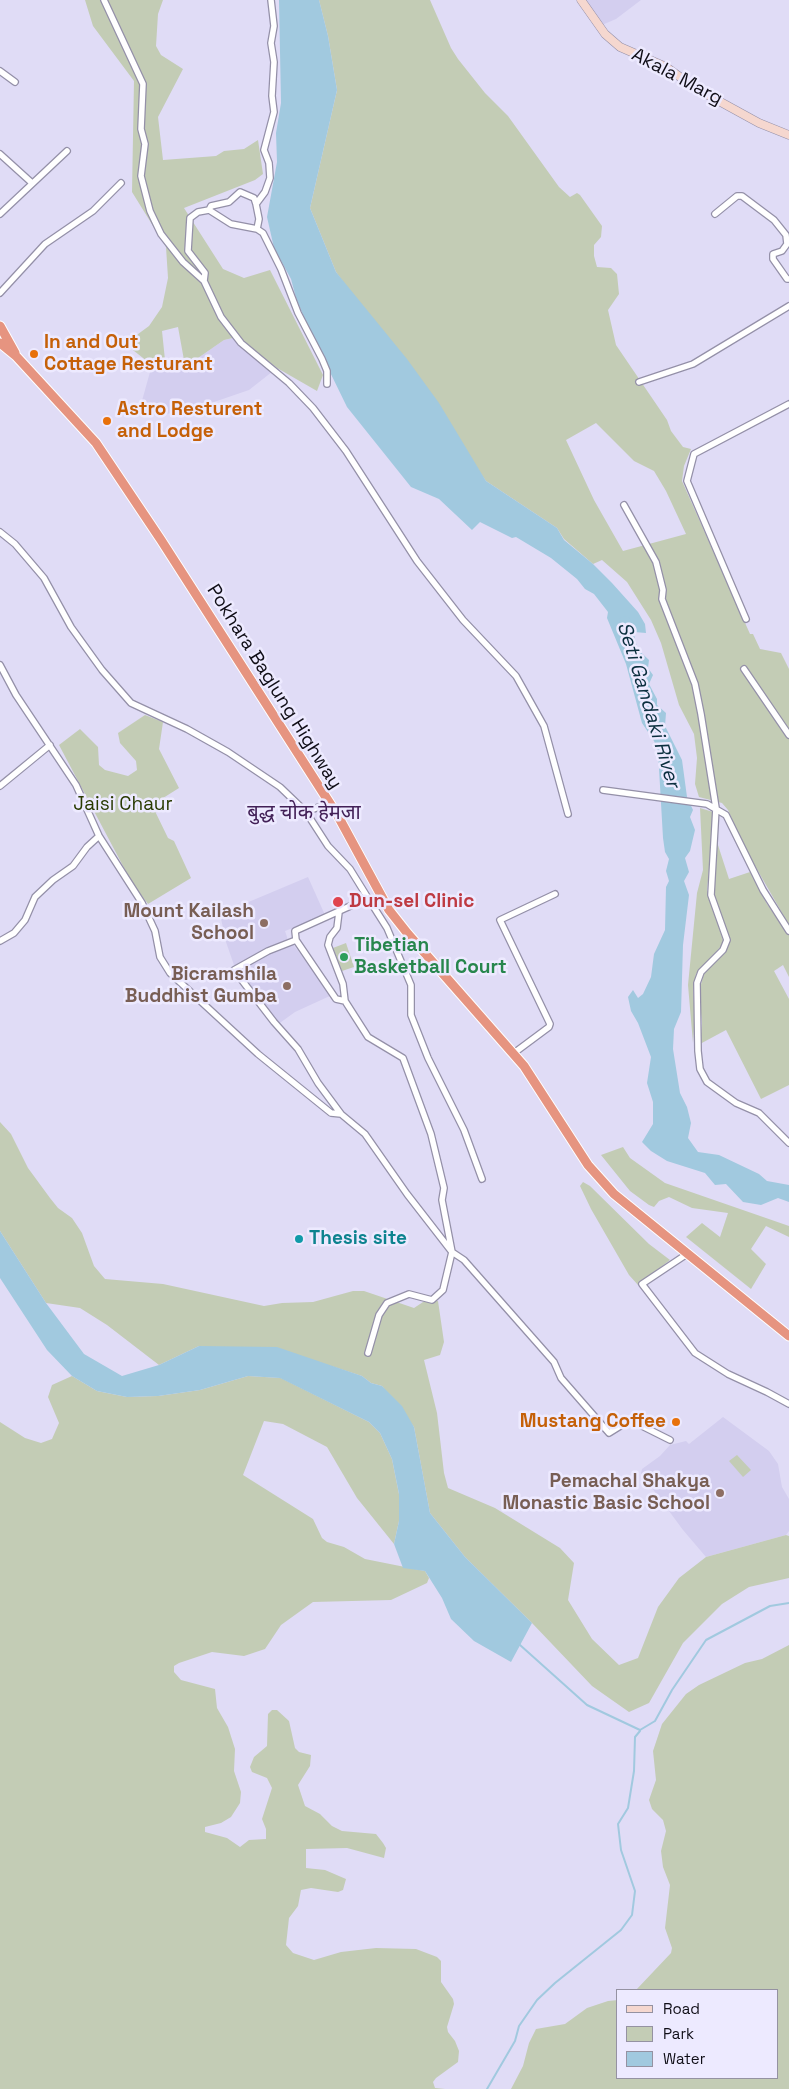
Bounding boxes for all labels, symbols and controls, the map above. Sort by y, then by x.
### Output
street label: Akala Marg [628,44,726,110]
place label: In and Out Cottage Resturant [44,332,213,376]
marker: In and Out Cottage Resturant [28,348,40,360]
place label: Astro Resturent and Lodge [117,399,262,443]
marker: Astro Resturent and Lodge [101,415,113,427]
street label: Pokhara Baglung Highway [202,580,346,794]
water label: Seti Gandaki River [611,619,685,791]
park label: Jaisi Chaur [73,794,173,816]
district label: बुद्ध चोक हेमजा [247,802,361,826]
place label: Dun-sel Clinic [349,891,474,913]
marker: Dun-sel Clinic [331,895,345,909]
place label: Mount Kailash School [123,901,254,945]
marker: Mount Kailash School [258,917,270,929]
place label: Tibetian Basketball Court [354,935,507,979]
marker: Tibetian Basketball Court [338,951,350,963]
place label: Bicramshila Buddhist Gumba [125,964,277,1008]
marker: Bicramshila Buddhist Gumba [281,980,293,992]
place label: Thesis site [309,1228,407,1250]
marker: Thesis site [293,1233,305,1245]
place label: Mustang Coffee [520,1411,666,1433]
marker: Mustang Coffee [670,1416,682,1428]
place label: Pemachal Shakya Monastic Basic School [502,1471,710,1515]
marker: Pemachal Shakya Monastic Basic School [714,1487,726,1499]
legend [616,1989,779,2079]
text: Road [663,1999,700,2018]
text: Park [663,2024,694,2043]
text: Water [663,2049,705,2068]

